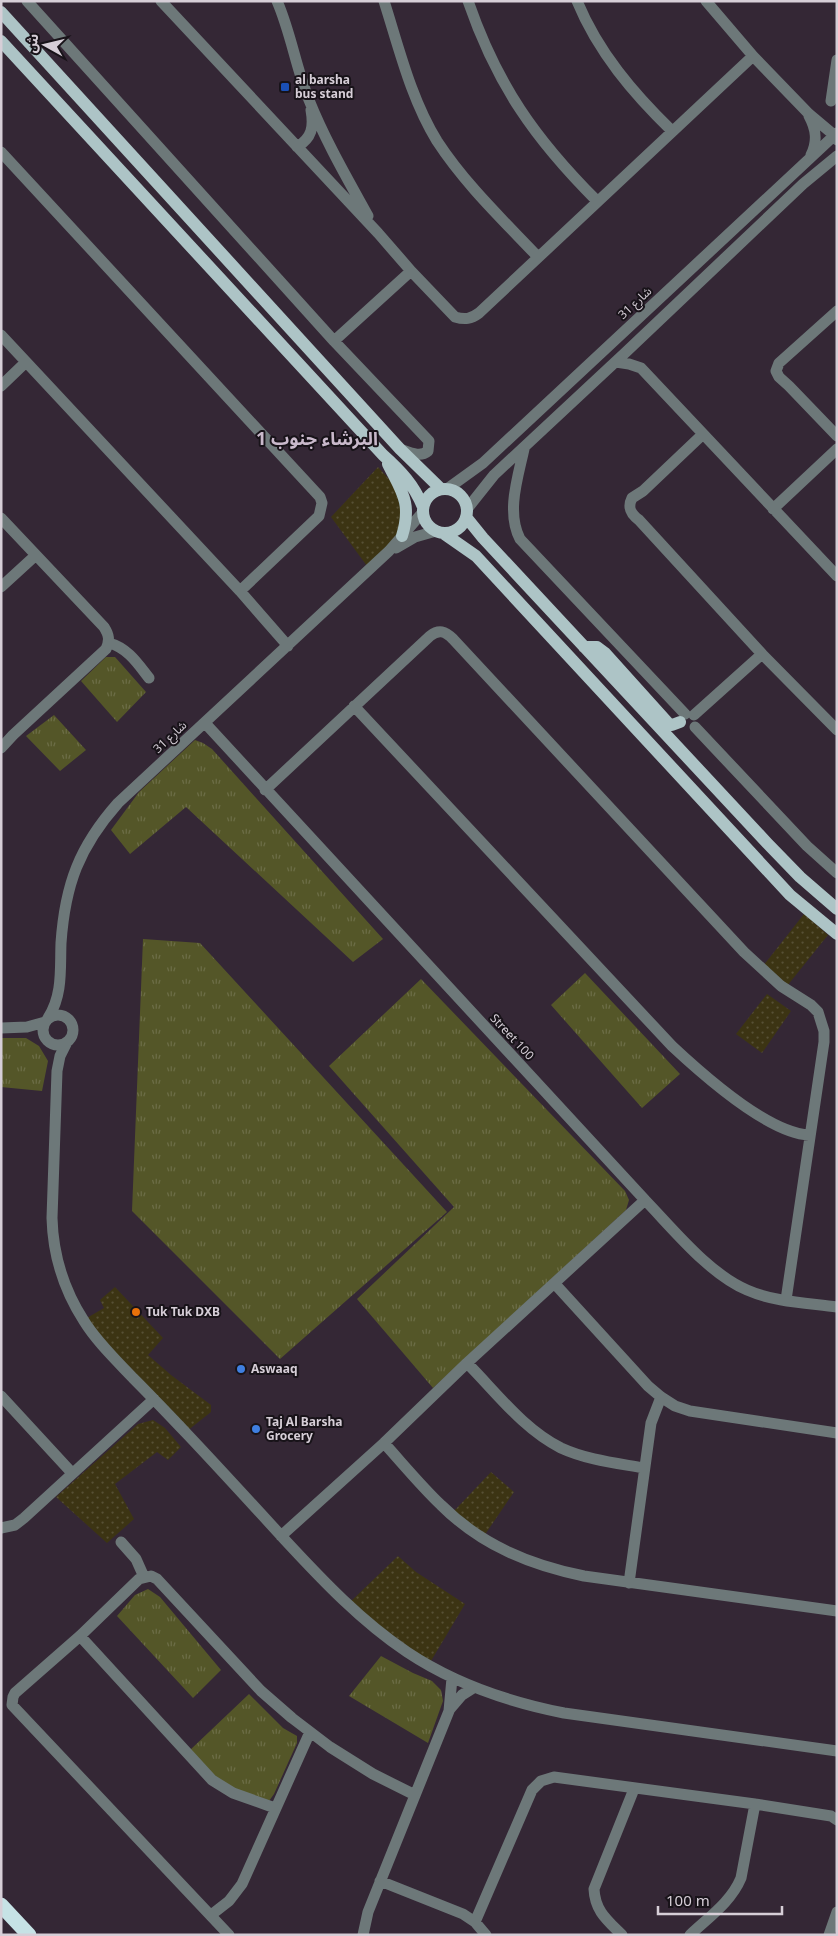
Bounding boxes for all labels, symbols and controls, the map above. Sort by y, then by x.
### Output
north arrow [20,20,70,70]
text: ش [21,32,42,54]
place label: al barsha bus stand [295,71,353,102]
marker: al barsha bus stand [279,81,291,93]
street label: شارع 31 [614,283,656,323]
district label: البرشاء جنوب 1 [256,426,378,450]
street label: شارع 31 [149,717,191,757]
street label: Street 100 [487,1010,538,1063]
place label: Tuk Tuk DXB [146,1303,220,1320]
marker: Tuk Tuk DXB [130,1306,142,1318]
place label: Aswaaq [251,1360,298,1377]
marker: Aswaaq [235,1363,247,1375]
place label: Taj Al Barsha Grocery [266,1413,342,1444]
marker: Taj Al Barsha Grocery [250,1423,262,1435]
scale bar [658,1884,782,1916]
text: 100 m [666,1890,710,1910]

